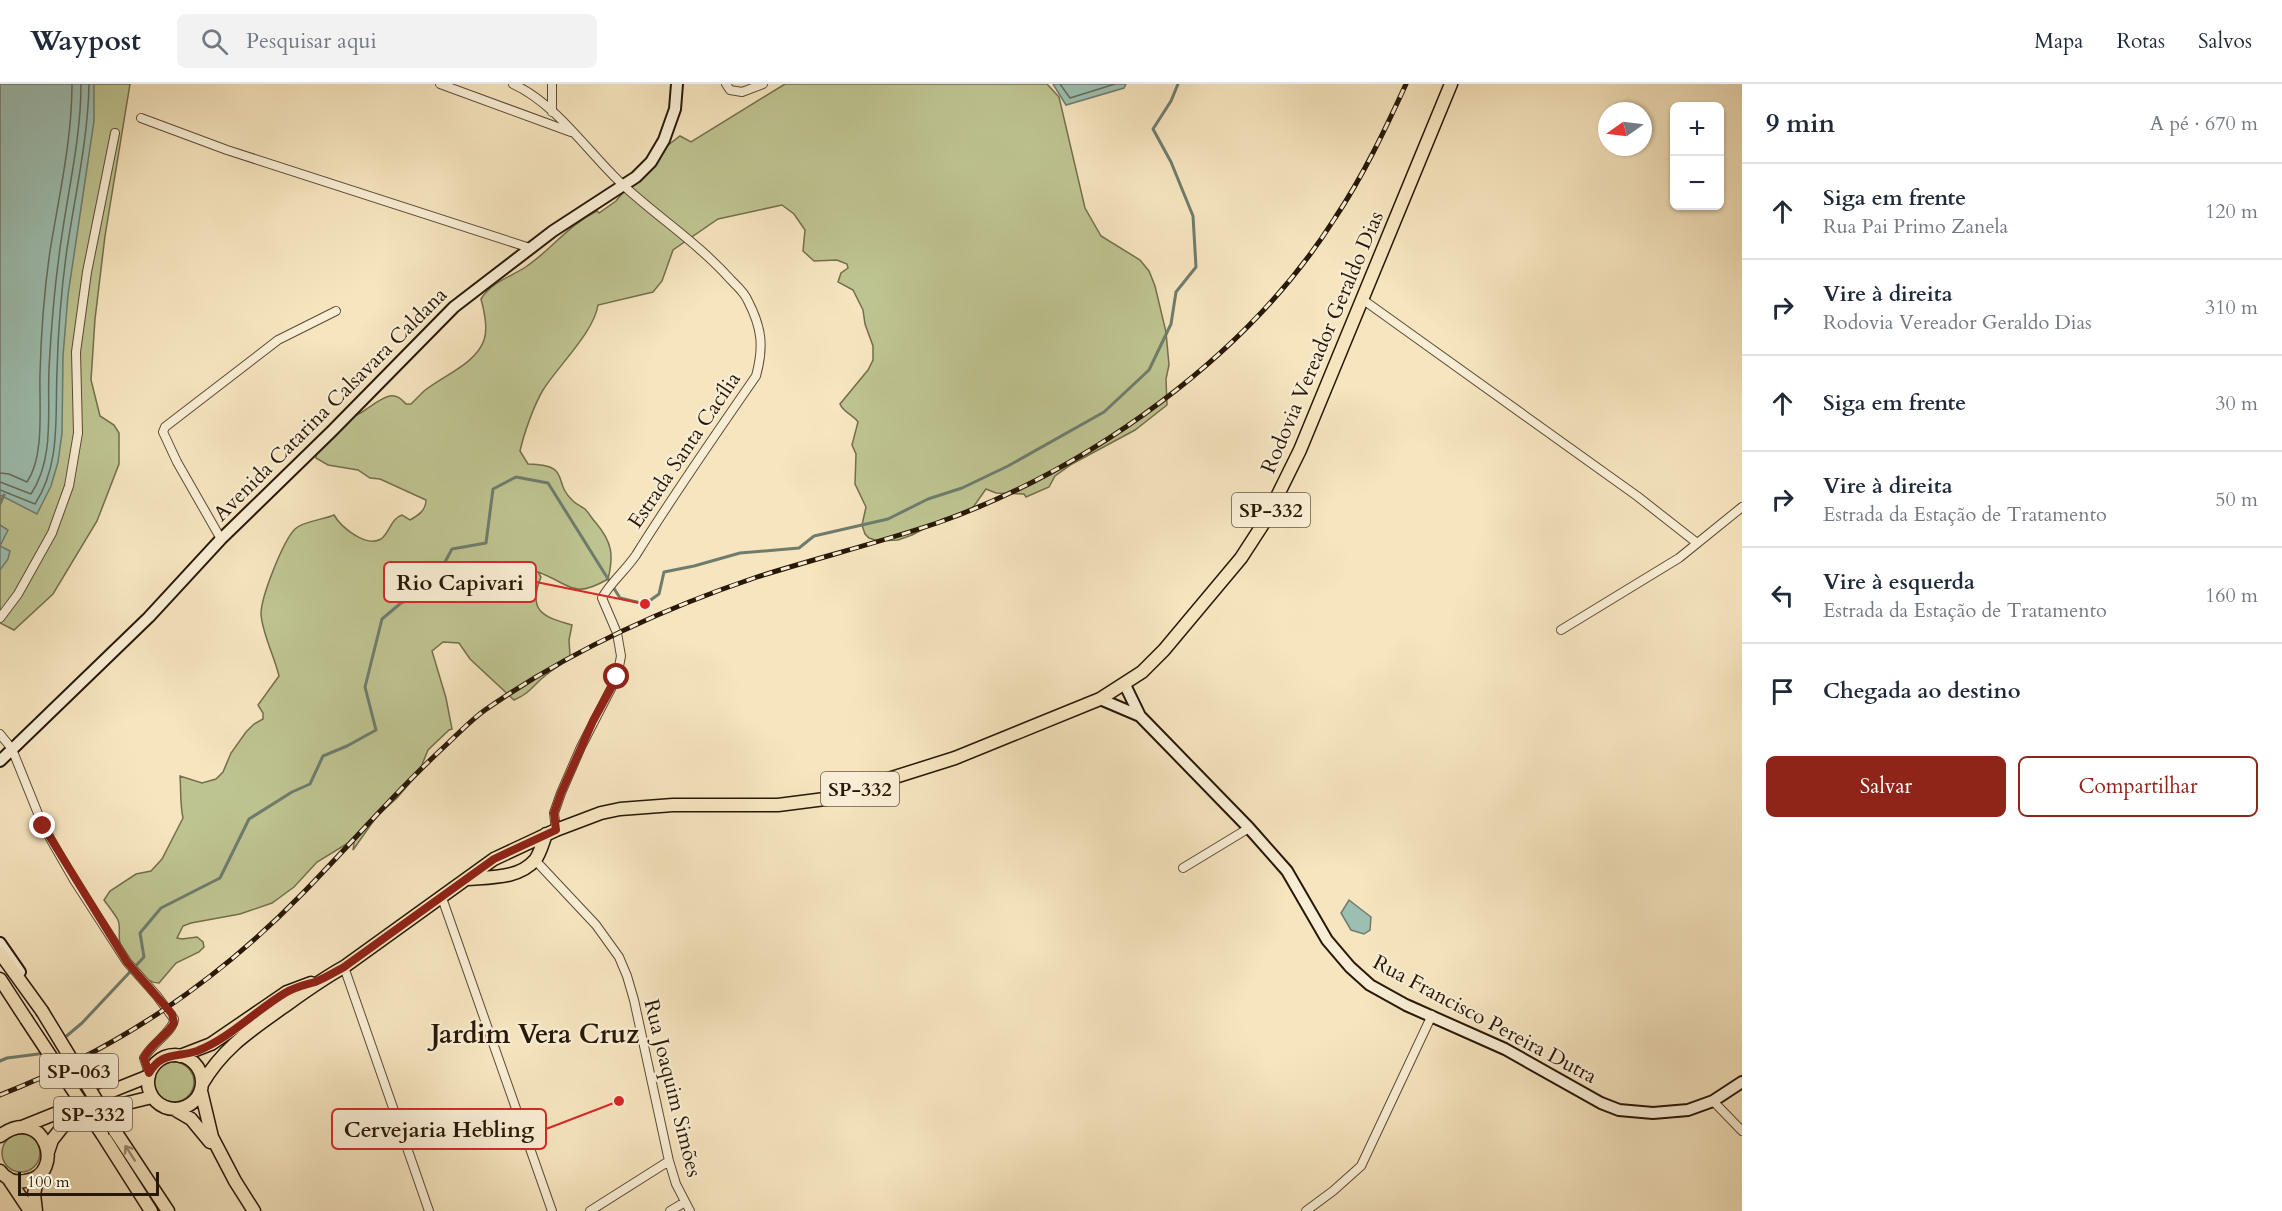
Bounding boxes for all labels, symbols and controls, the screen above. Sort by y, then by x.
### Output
search box [177,14,597,68]
text: Waypost [30,22,141,60]
icon: search [198,25,231,58]
text: Pesquisar aqui [246,26,377,56]
text: Mapa [2034,27,2083,56]
text: Rotas [2116,27,2165,56]
text: Salvos [2198,27,2252,56]
north arrow [1598,102,1652,156]
map controls [1670,102,1724,210]
button: + [1670,102,1724,156]
text: 9 min [1766,106,1835,141]
text: A pé · 670 m [2150,110,2258,137]
button: − [1670,156,1724,210]
text: Siga em frente [1823,183,1966,213]
icon: ahead [1766,195,1799,228]
text: 120 m [2205,198,2258,225]
street label: Rodovia Vereador Geraldo Dias [1254,207,1391,478]
text: Rua Pai Primo Zanela [1823,213,2008,240]
text: Vire à direita [1823,279,1953,309]
street label: Avenida Catarina Calsavara Caldana [207,281,454,528]
icon: right [1766,291,1799,324]
text: 310 m [2205,294,2258,321]
text: Rodovia Vereador Geraldo Dias [1823,309,2092,336]
street label: Estrada Santa Cacília [621,366,748,534]
icon: ahead [1766,387,1799,420]
text: Siga em frente [1823,388,1966,418]
text: 30 m [2215,390,2258,417]
text: Vire à direita [1823,471,1953,501]
icon: right [1766,483,1799,516]
text: 50 m [2215,486,2258,513]
road number: SP-332 [1232,493,1310,527]
text: Estrada da Estação de Tratamento [1823,501,2107,528]
callout: Rio Capivari [384,562,536,602]
text: Vire à esquerda [1823,567,1975,597]
text: Rio Capivari [396,568,524,598]
icon: left [1766,579,1799,612]
text: 160 m [2205,582,2258,609]
text: Estrada da Estação de Tratamento [1823,597,2107,624]
route start [603,663,629,689]
icon: arrive [1766,675,1799,708]
text: Chegada ao destino [1823,676,2021,706]
button: Salvar [1766,756,2006,817]
button: Compartilhar [2018,756,2258,817]
road number: SP-332 [821,772,899,806]
route end [29,812,55,838]
street label: Rua Francisco Pereira Dutra [1368,948,1602,1091]
street label: Rua Joaquim Simões [636,996,709,1180]
district label: Jardim Vera Cruz [426,1016,640,1053]
road number: SP-063 [40,1054,118,1088]
road number: SP-332 [54,1097,132,1131]
callout: Cervejaria Hebling [332,1109,546,1149]
text: Cervejaria Hebling [344,1115,535,1145]
one-way arrow [124,1146,136,1162]
scale bar [18,1169,159,1196]
text: 100 m [27,1171,69,1193]

